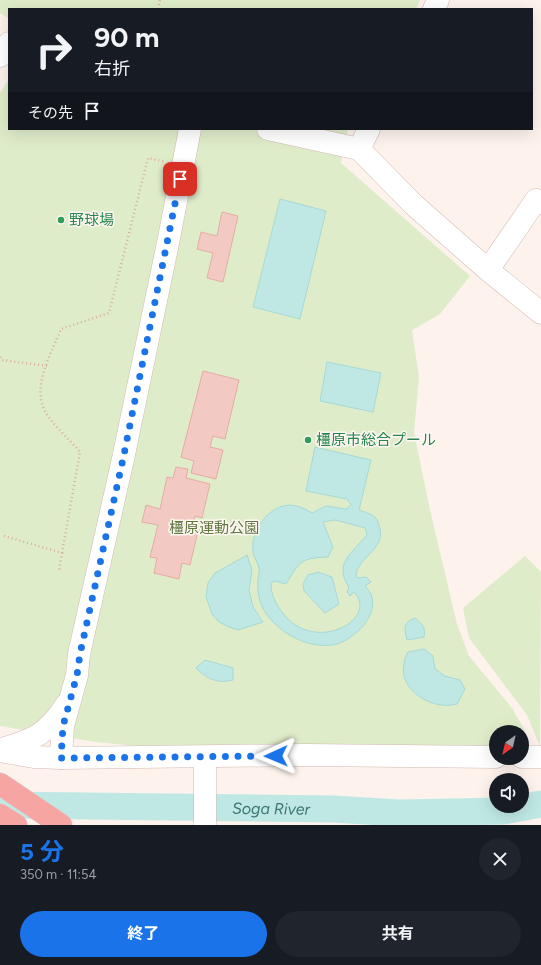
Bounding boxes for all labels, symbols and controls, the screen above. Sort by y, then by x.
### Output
text: 90 m [94,20,159,54]
icon: right [28,24,80,76]
text: 右折 [94,58,130,80]
icon: arrive [81,100,103,122]
text: その先 [28,104,73,122]
pin [163,162,197,196]
icon: arrive [169,168,191,190]
place label: 野球場 [69,211,114,229]
marker: 野球場 [56,215,66,225]
place label: 橿原市総合プール [316,431,436,449]
marker: 橿原市総合プール [303,435,313,445]
park label: 橿原運動公園 [169,519,259,537]
north arrow [489,725,529,765]
map controls [489,725,529,813]
position arrow [255,735,297,777]
button: sound [489,773,529,813]
water label: Soga River [232,798,311,818]
text: 5 分 [20,837,64,866]
button: close [479,838,521,880]
text: 350 m · 11:54 [20,867,96,882]
button: 終了 [20,911,267,957]
button: 共有 [275,911,521,957]

